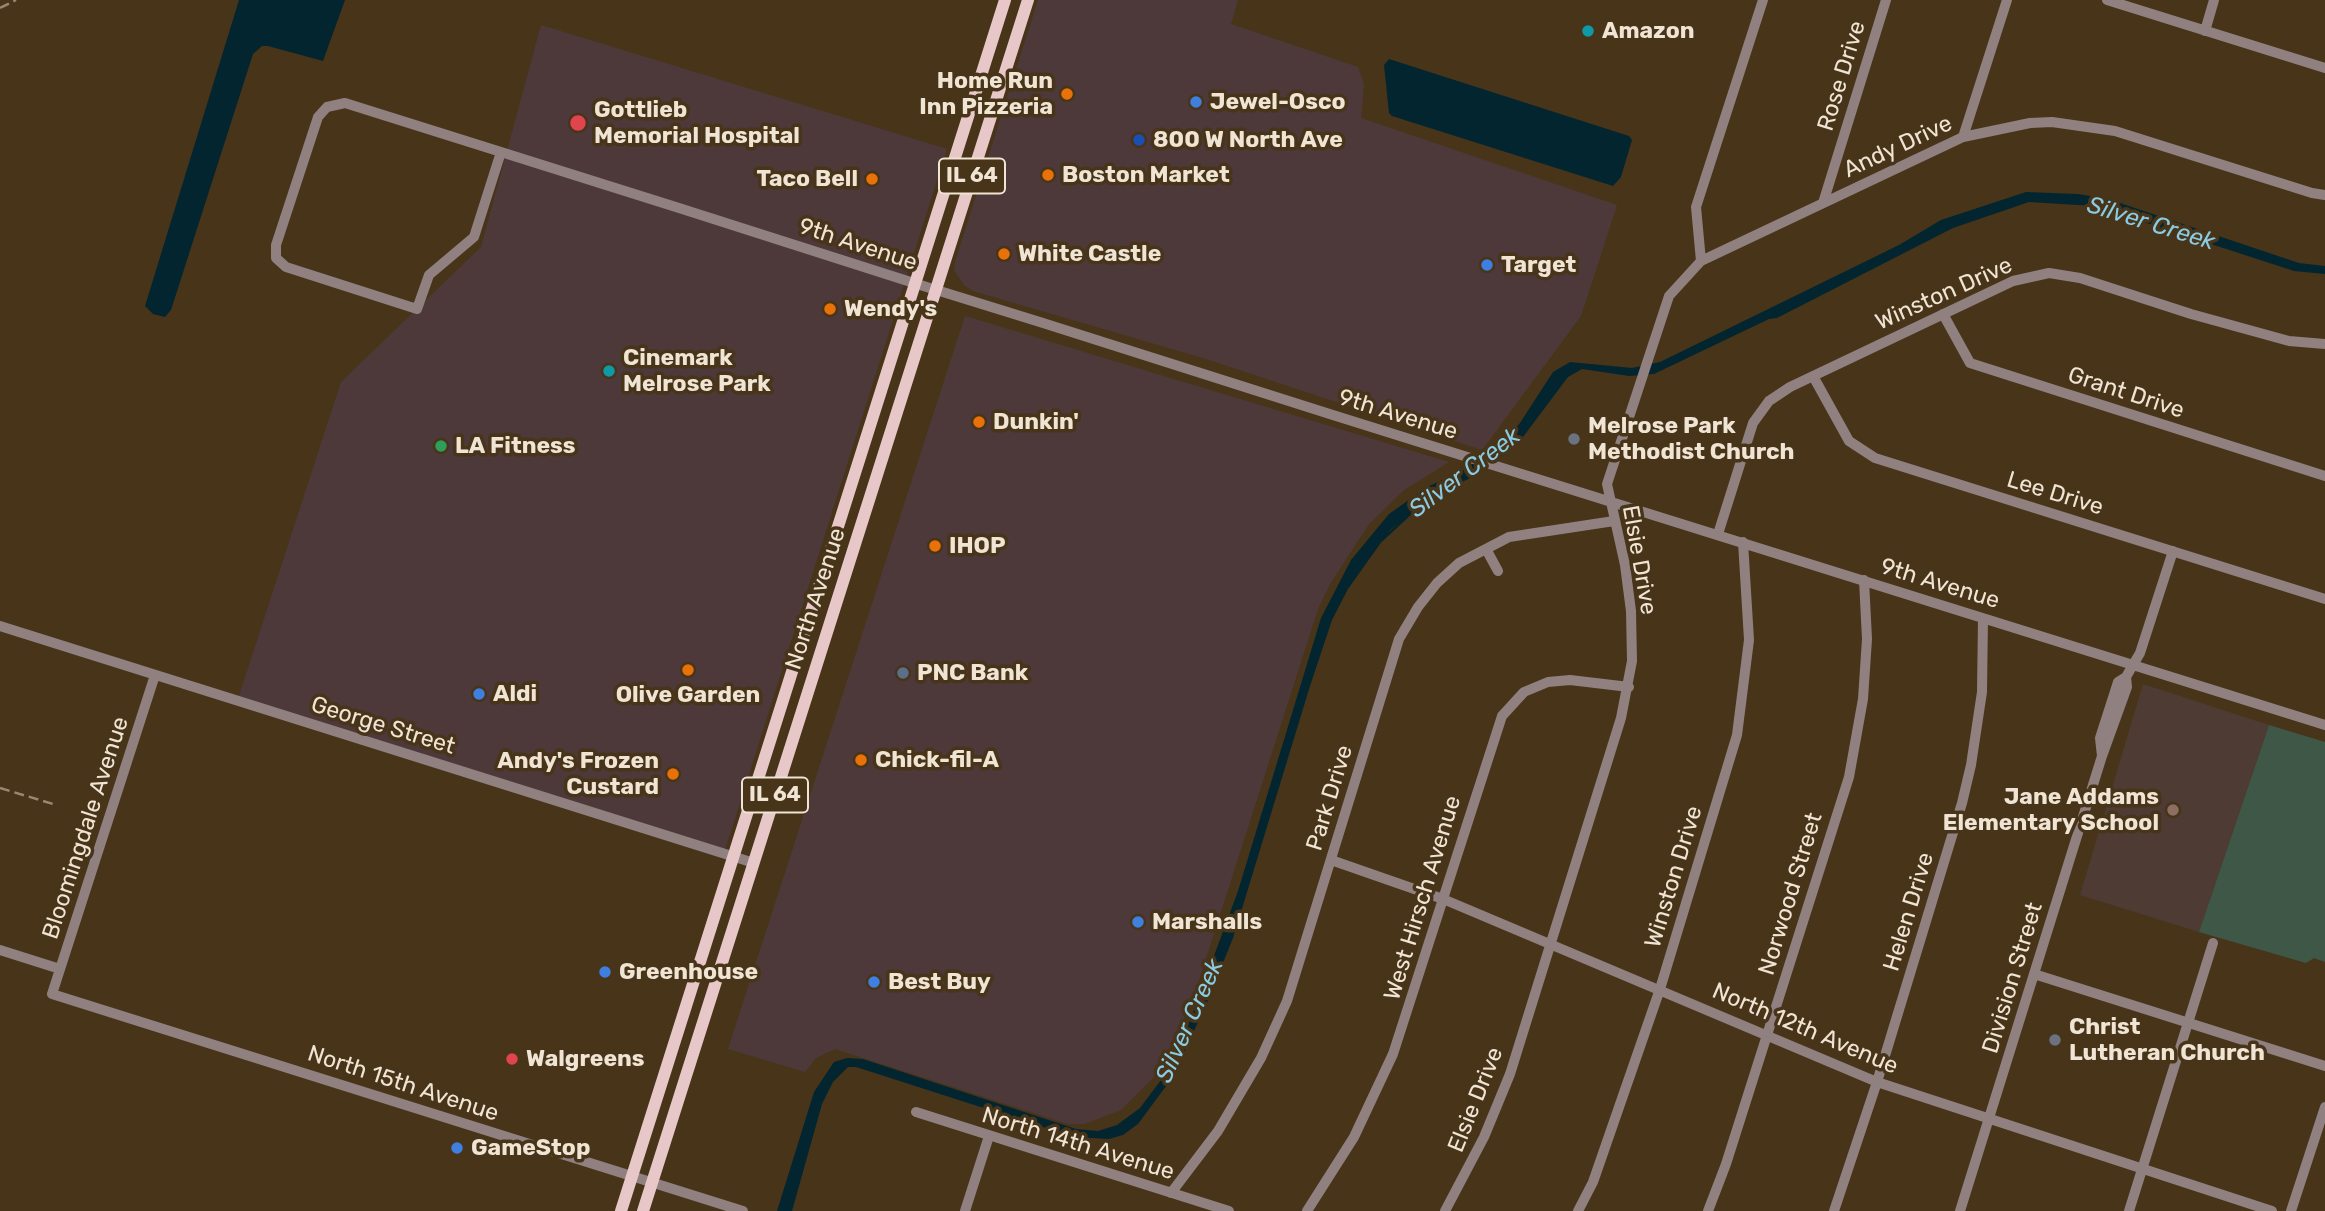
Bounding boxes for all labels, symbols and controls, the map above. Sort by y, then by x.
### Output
place label: Amazon [1602,17,1695,45]
street label: Rose Drive [1812,18,1872,134]
marker: Amazon [1580,23,1596,39]
place label: Home Run Inn Pizzeria [919,67,1053,121]
marker: Home Run Inn Pizzeria [1059,86,1075,102]
place label: Jewel-Osco [1210,88,1346,116]
marker: Jewel-Osco [1188,94,1204,110]
place label: Gottlieb Memorial Hospital [594,96,800,150]
street label: Andy Drive [1839,110,1957,184]
marker: Gottlieb Memorial Hospital [568,113,588,133]
place label: 800 W North Ave [1153,126,1343,154]
marker: 800 W North Ave [1131,132,1147,148]
road number: IL 64 [939,158,1005,194]
place label: Boston Market [1062,161,1230,189]
place label: Taco Bell [756,165,858,193]
marker: Boston Market [1040,167,1056,183]
marker: Taco Bell [864,171,880,187]
water label: Silver Creek [2084,191,2218,257]
street label: 9th Avenue [795,213,921,277]
place label: White Castle [1018,240,1161,268]
marker: White Castle [996,246,1012,262]
place label: Target [1501,251,1576,279]
street label: Winston Drive [1871,252,2017,336]
marker: Target [1479,257,1495,273]
place label: Wendy's [844,295,937,323]
marker: Wendy's [822,301,838,317]
place label: Cinemark Melrose Park [623,344,771,398]
street label: Grant Drive [2064,361,2188,425]
marker: Cinemark Melrose Park [601,363,617,379]
street label: 9th Avenue [1335,384,1461,446]
place label: Dunkin' [993,408,1079,436]
place label: Melrose Park Methodist Church [1588,412,1795,466]
marker: Dunkin' [971,414,987,430]
water label: Silver Creek [1404,422,1526,524]
marker: Melrose Park Methodist Church [1566,431,1582,447]
place label: LA Fitness [455,432,576,460]
marker: LA Fitness [433,438,449,454]
street label: Lee Drive [2003,466,2107,522]
street label: Elsie Drive [1616,503,1662,617]
street label: North Avenue [780,525,852,673]
place label: IHOP [949,532,1006,560]
marker: IHOP [927,538,943,554]
street label: 9th Avenue [1877,553,2003,615]
place label: PNC Bank [917,659,1028,687]
marker: Olive Garden [680,662,696,678]
marker: PNC Bank [895,665,911,681]
place label: Aldi [493,680,537,708]
place label: Olive Garden [616,681,760,709]
marker: Aldi [471,686,487,702]
street label: George Street [308,691,458,761]
street label: Bloomingdale Avenue [37,713,135,943]
street label: Park Drive [1301,742,1359,854]
place label: Chick-fil-A [875,746,999,774]
place label: Andy's Frozen Custard [497,747,659,801]
marker: Chick-fil-A [853,752,869,768]
marker: Andy's Frozen Custard [665,766,681,782]
road number: IL 64 [742,778,808,812]
place label: Jane Addams Elementary School [1943,783,2159,837]
street label: West Hirsch Avenue [1379,792,1467,1004]
marker: Jane Addams Elementary School [2165,802,2181,818]
street label: Winston Drive [1639,803,1709,951]
street label: Norwood Street [1753,810,1829,978]
street label: Helen Drive [1878,849,1940,975]
street label: Division Street [1977,899,2049,1057]
place label: Marshalls [1152,908,1262,936]
marker: Marshalls [1130,914,1146,930]
water label: Silver Creek [1150,955,1230,1087]
place label: Greenhouse [619,958,758,986]
marker: Greenhouse [597,964,613,980]
place label: Best Buy [888,968,991,996]
marker: Best Buy [866,974,882,990]
street label: North 12th Avenue [1708,977,1902,1081]
place label: Christ Lutheran Church [2069,1013,2265,1067]
marker: Christ Lutheran Church [2047,1032,2063,1048]
street label: North 15th Avenue [304,1040,502,1128]
street label: Elsie Drive [1442,1044,1510,1156]
place label: Walgreens [526,1045,645,1073]
marker: Walgreens [504,1051,520,1067]
street label: North 14th Avenue [978,1102,1178,1186]
place label: GameStop [471,1134,590,1162]
marker: GameStop [449,1140,465,1156]

